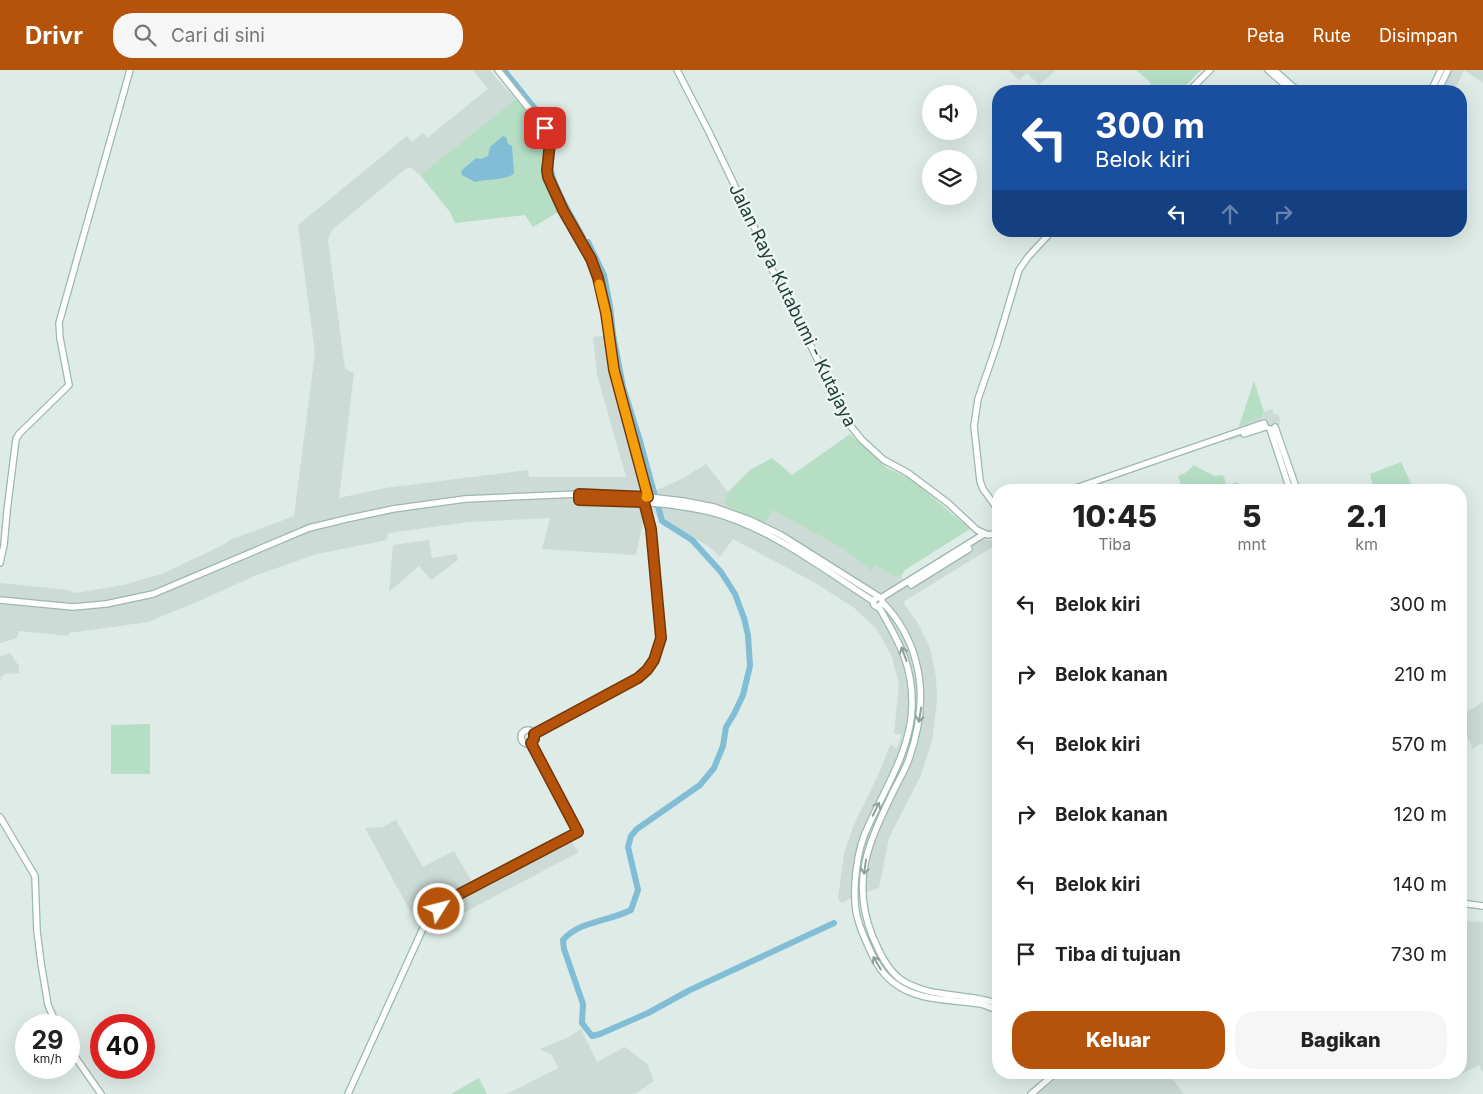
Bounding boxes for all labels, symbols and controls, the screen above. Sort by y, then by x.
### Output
search box [113,13,463,58]
text: Drivr [25,21,83,50]
icon: search [131,21,159,49]
text: Cari di sini [171,24,265,47]
text: Peta [1247,25,1285,46]
text: Rute [1313,25,1351,46]
text: Disimpan [1379,25,1458,46]
map controls [922,85,977,205]
button: sound [922,85,977,140]
text: 300 m [1095,104,1205,146]
icon: left [1012,105,1077,170]
pin [524,107,566,149]
icon: arrive [531,114,559,142]
text: Belok kiri [1095,146,1190,172]
button: layers [922,150,977,205]
street label: Jalan Raya Kutabumi - Kutajaya [725,180,861,430]
icon: left [1163,200,1191,228]
icon: ahead [1216,200,1244,228]
icon: right [1269,200,1297,228]
text: 10:45 [1072,498,1157,534]
text: 5 [1242,498,1262,534]
text: 2.1 [1346,498,1387,534]
text: Tiba [1098,534,1131,554]
text: mnt [1237,534,1266,554]
text: km [1355,534,1378,554]
icon: left [1012,590,1040,618]
text: Belok kiri [1055,593,1140,616]
text: 300 m [1389,593,1447,616]
one-way arrow [899,647,908,662]
icon: right [1012,660,1040,688]
text: Belok kanan [1055,663,1168,686]
text: 210 m [1394,663,1447,686]
one-way arrow [914,707,924,723]
icon: left [1012,730,1040,758]
text: Belok kiri [1055,733,1140,756]
text: 570 m [1391,733,1447,756]
icon: right [1012,800,1040,828]
one-way arrow [872,802,882,817]
text: Belok kanan [1055,803,1168,826]
text: 120 m [1394,803,1447,826]
one-way arrow [859,859,869,875]
icon: left [1012,870,1040,898]
text: Belok kiri [1055,873,1140,896]
text: 140 m [1393,873,1447,896]
position arrow [412,882,464,934]
icon: arrive [1012,940,1040,968]
text: Tiba di tujuan [1055,943,1181,966]
text: 730 m [1391,943,1447,966]
one-way arrow [871,956,881,970]
button: Keluar [1012,1011,1225,1069]
button: Bagikan [1235,1011,1447,1069]
speed limit sign: 40 [90,1014,155,1079]
text: 29 [32,1025,63,1055]
text: km/h [33,1051,62,1066]

